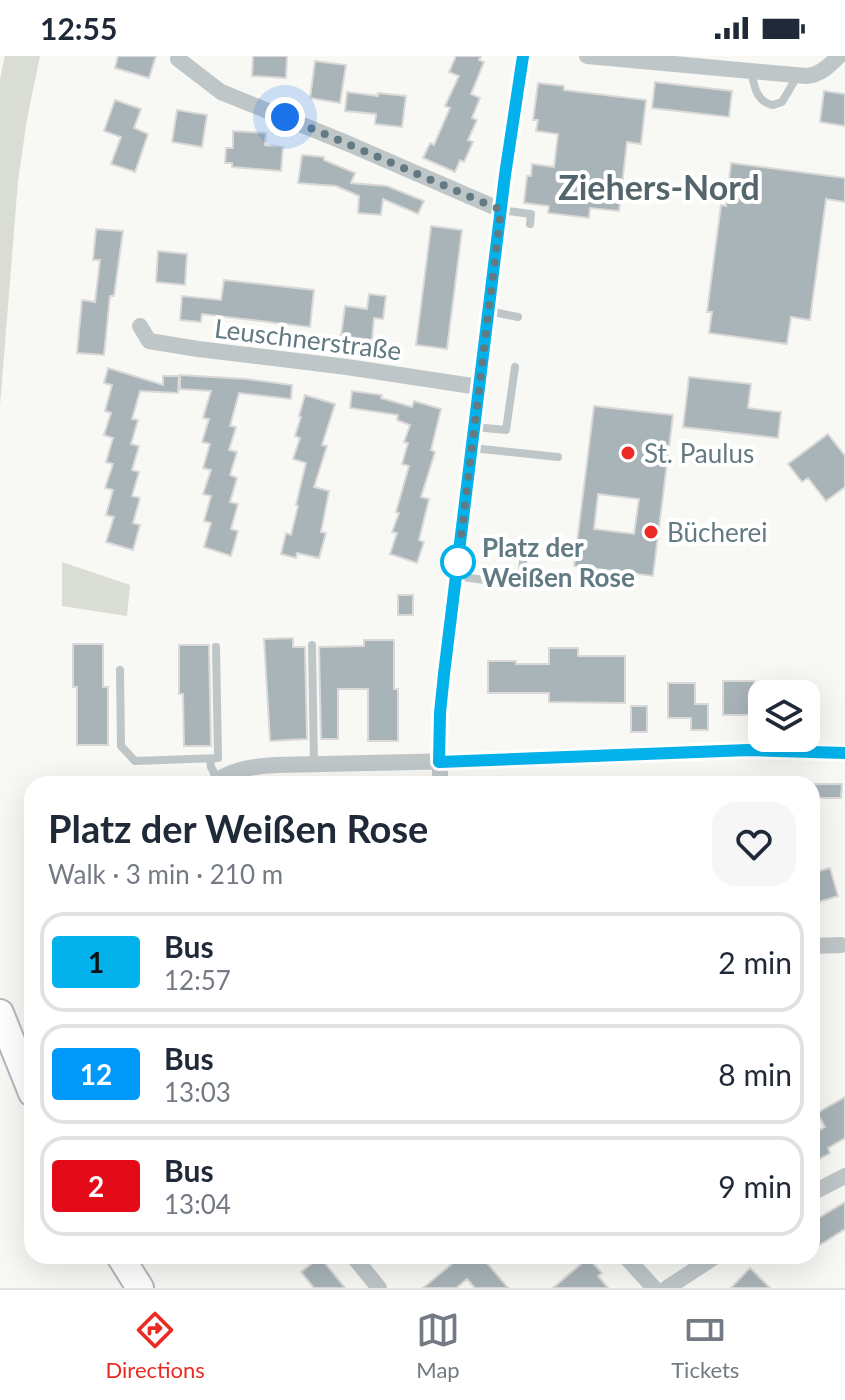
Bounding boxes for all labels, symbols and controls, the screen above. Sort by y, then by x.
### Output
text: 12:55 [40,10,117,46]
your location [265,97,305,137]
district label: Ziehers-Nord [558,166,760,207]
street label: Leuschnerstraße [213,312,403,366]
place label: St. Paulus [644,437,754,469]
marker: St. Paulus [619,444,637,462]
place label: Bücherei [667,516,768,548]
marker: Bücherei [642,523,660,541]
place label: Platz der Weißen Rose [482,531,635,593]
marker: Platz der Weißen Rose [441,545,475,579]
map controls [748,680,820,752]
button: layers [748,680,820,752]
button: heart [712,802,796,886]
text: Platz der Weißen Rose [48,805,428,851]
text: Walk · 3 min · 210 m [48,858,283,890]
text: Bus [164,928,214,964]
text: 2 min [718,944,792,980]
text: 1 [88,945,104,979]
text: 12:57 [164,964,231,996]
text: Bus [164,1040,214,1076]
text: 8 min [718,1056,792,1092]
text: 12 [80,1057,112,1091]
text: 13:03 [164,1076,231,1108]
text: Bus [164,1152,214,1188]
text: 9 min [718,1168,792,1204]
text: 2 [88,1169,104,1203]
text: 13:04 [164,1188,231,1220]
tab: Directions [106,1308,205,1383]
tab: Map [416,1308,460,1383]
tab: Tickets [671,1308,739,1383]

